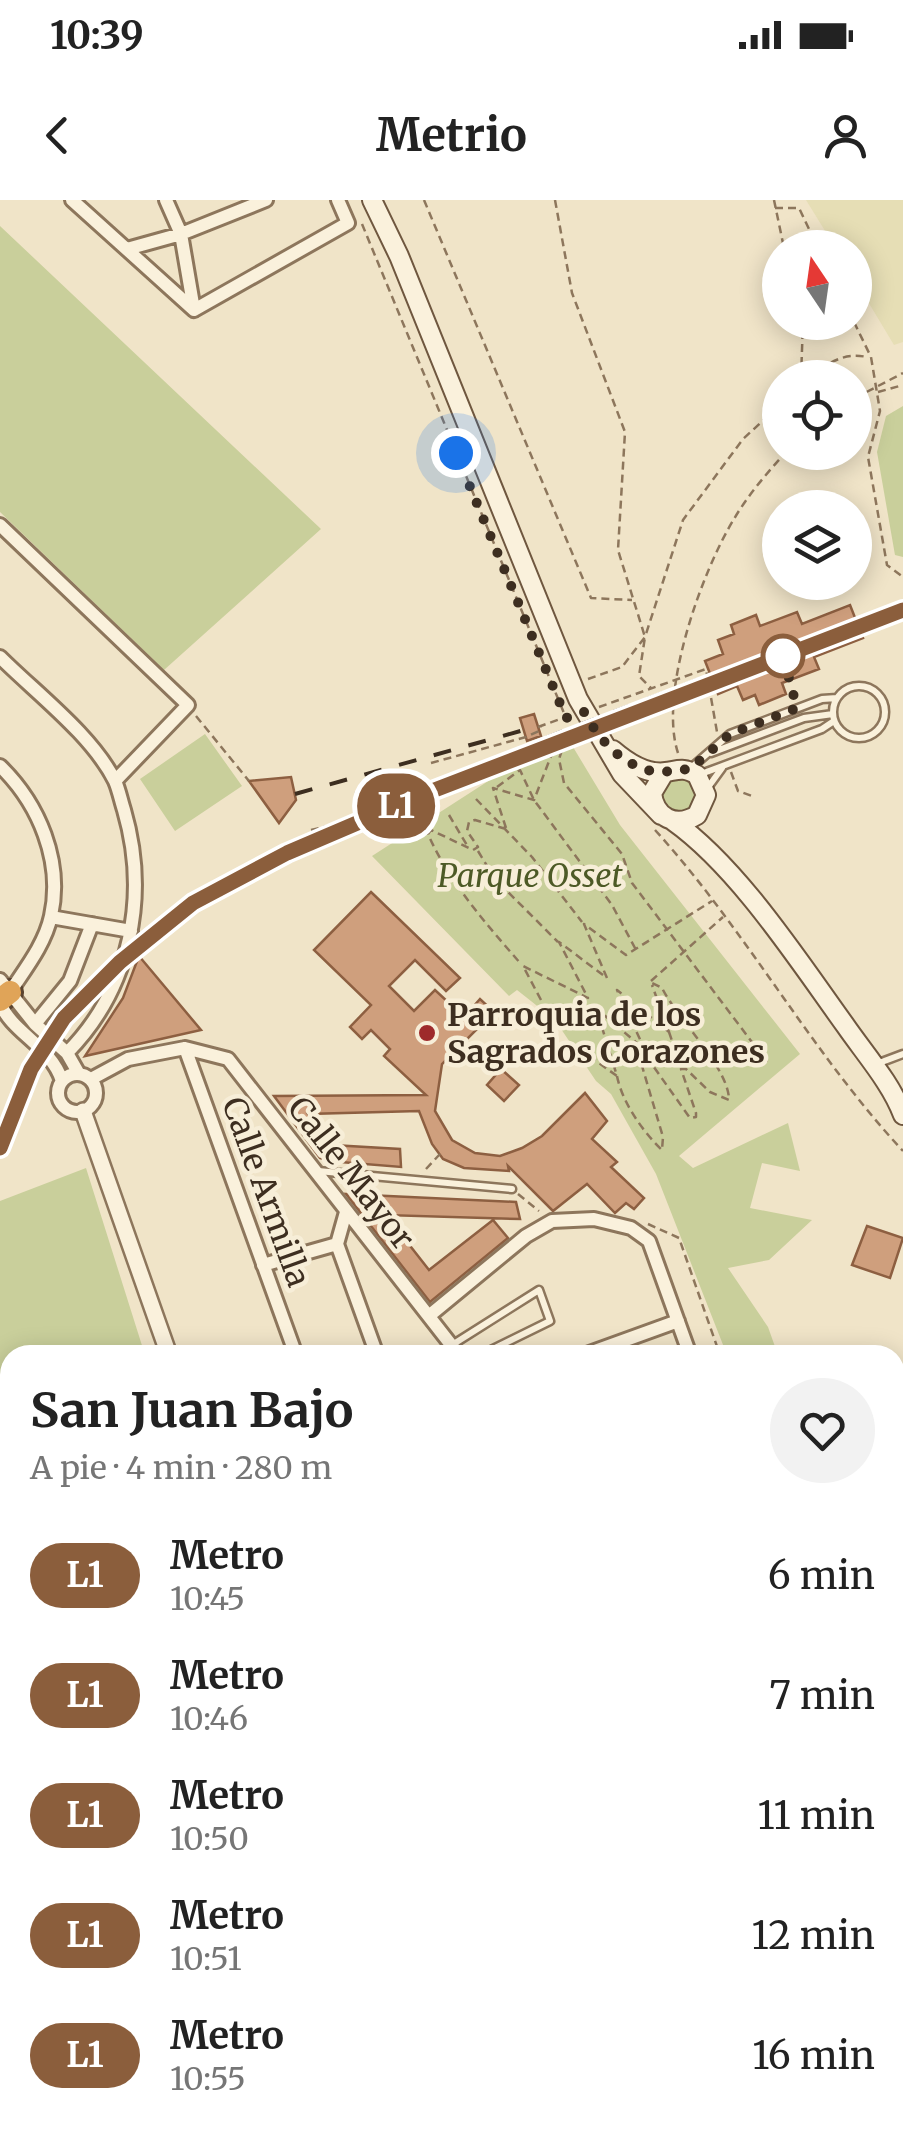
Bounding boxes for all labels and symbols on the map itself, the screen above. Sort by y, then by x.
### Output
north arrow [762,230,872,340]
your location [431,428,481,478]
unlabelled marker [762,635,804,677]
line badge: L1 [351,774,441,838]
park label: Parque Osset [437,856,623,896]
place label: Parroquia de los Sagrados Corazones [447,995,765,1072]
marker: Parroquia de los Sagrados Corazones [416,1022,438,1044]
street label: Calle Mayor [279,1089,423,1257]
street label: Calle Armilla [213,1092,319,1292]

